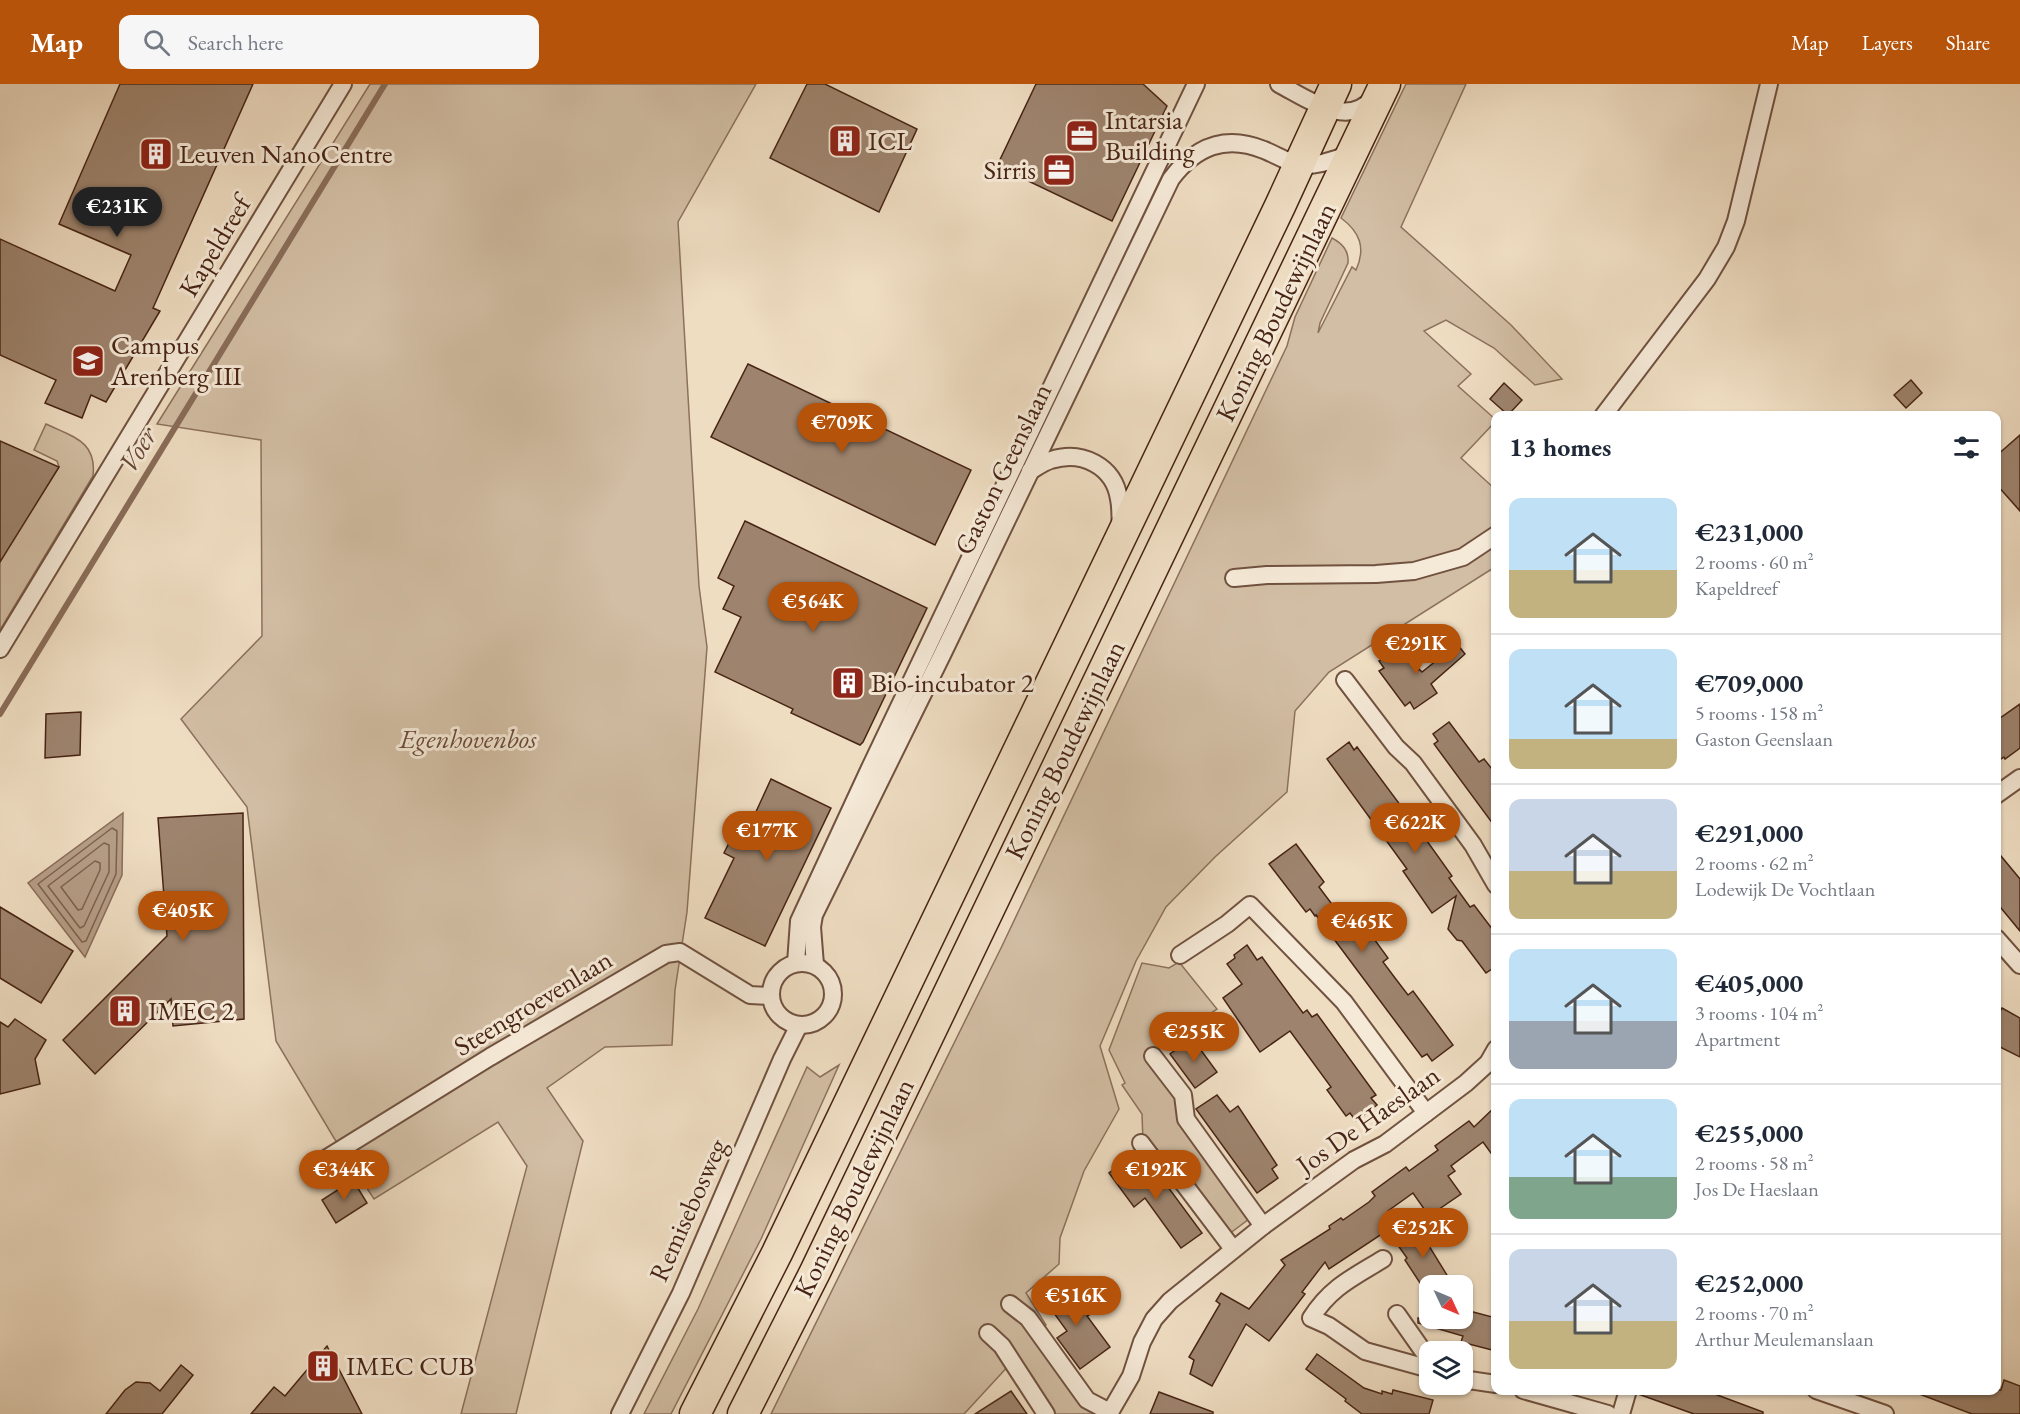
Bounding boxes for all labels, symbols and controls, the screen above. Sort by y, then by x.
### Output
search box [119,15,539,69]
text: Map [30,24,83,60]
icon: search [140,26,173,59]
text: Search here [188,28,283,57]
text: Map [1791,29,1829,56]
text: Layers [1862,29,1913,56]
text: Share [1946,29,1990,56]
place label: Intarsia Building [1105,102,1195,168]
office icon: Intarsia Building [1064,118,1100,154]
building icon: ICL [827,123,863,159]
place label: ICL [868,123,912,158]
building icon: Leuven NanoCentre [138,136,174,172]
place label: Leuven NanoCentre [179,136,393,171]
place label: Sirris [983,152,1036,187]
office icon: Sirris [1041,152,1077,188]
street label: Kapeldreef [171,186,260,303]
pin: €231K [75,187,159,238]
text: €231K [86,193,148,219]
street label: Koning Boudewijnlaan [1207,197,1344,427]
place label: Campus Arenberg III [110,327,242,393]
school or university icon: Campus Arenberg III [70,343,106,379]
street label: Gaston Geenslaan [946,377,1059,560]
pin: €709K [800,403,884,454]
text: €709K [811,409,873,435]
water label: Voer [110,418,165,478]
text: 13 homes [1509,430,1611,464]
icon: filters [1950,431,1983,464]
text: €231,000 [1695,515,1803,549]
icon: home [1557,522,1629,594]
text: 2 rooms · 60 m² [1695,549,1814,575]
text: Kapeldreef [1695,575,1778,601]
pin: €564K [771,582,855,633]
text: €564K [782,588,844,614]
pin: €291K [1374,624,1458,675]
text: €291K [1385,630,1447,656]
street label: Koning Boudewijnlaan [996,635,1133,865]
building icon: Bio-incubator 2 [830,665,866,701]
place label: Bio-incubator 2 [871,665,1034,700]
text: €709,000 [1695,666,1803,700]
icon: home [1557,673,1629,745]
text: 5 rooms · 158 m² [1695,700,1823,726]
park label: Egenhovenbos [399,721,537,756]
text: Gaston Geenslaan [1695,726,1833,752]
pin: €622K [1373,803,1457,854]
text: €622K [1384,809,1446,835]
pin: €177K [725,811,809,862]
text: €291,000 [1695,816,1803,850]
text: €177K [736,817,798,843]
icon: home [1557,823,1629,895]
text: 2 rooms · 62 m² [1695,850,1814,876]
text: Lodewijk De Vochtlaan [1695,876,1875,902]
pin: €405K [141,891,225,942]
text: €405K [152,897,214,923]
pin: €465K [1320,902,1404,953]
text: €465K [1331,908,1393,934]
street label: Steengroevenlaan [447,941,618,1064]
text: €405,000 [1695,966,1803,1000]
icon: home [1557,973,1629,1045]
building icon: IMEC 2 [107,993,143,1029]
place label: IMEC 2 [148,993,234,1028]
text: 3 rooms · 104 m² [1695,1000,1823,1026]
pin: €255K [1152,1012,1236,1063]
text: €255K [1163,1018,1225,1044]
text: Apartment [1695,1026,1780,1052]
street label: Jos De Haeslaan [1288,1057,1446,1183]
street label: Koning Boudewijnlaan [785,1073,922,1303]
text: €255,000 [1695,1116,1803,1150]
icon: home [1557,1123,1629,1195]
street label: Remisebosweg [640,1133,735,1287]
pin: €344K [302,1150,386,1201]
pin: €192K [1114,1150,1198,1201]
text: 2 rooms · 58 m² [1695,1150,1814,1176]
text: €344K [313,1156,375,1182]
text: €192K [1125,1156,1187,1182]
text: Jos De Haeslaan [1695,1176,1819,1202]
pin: €252K [1381,1208,1465,1259]
text: €252K [1392,1214,1454,1240]
text: €252,000 [1695,1266,1803,1300]
icon: home [1557,1273,1629,1345]
north arrow [1419,1275,1473,1329]
map controls [1419,1275,1473,1395]
pin: €516K [1034,1276,1118,1327]
text: €516K [1045,1282,1107,1308]
text: 2 rooms · 70 m² [1695,1300,1814,1326]
text: Arthur Meulemanslaan [1695,1326,1874,1352]
button: layers [1419,1341,1473,1395]
building icon: IMEC CUB [305,1348,341,1384]
place label: IMEC CUB [346,1348,474,1383]

